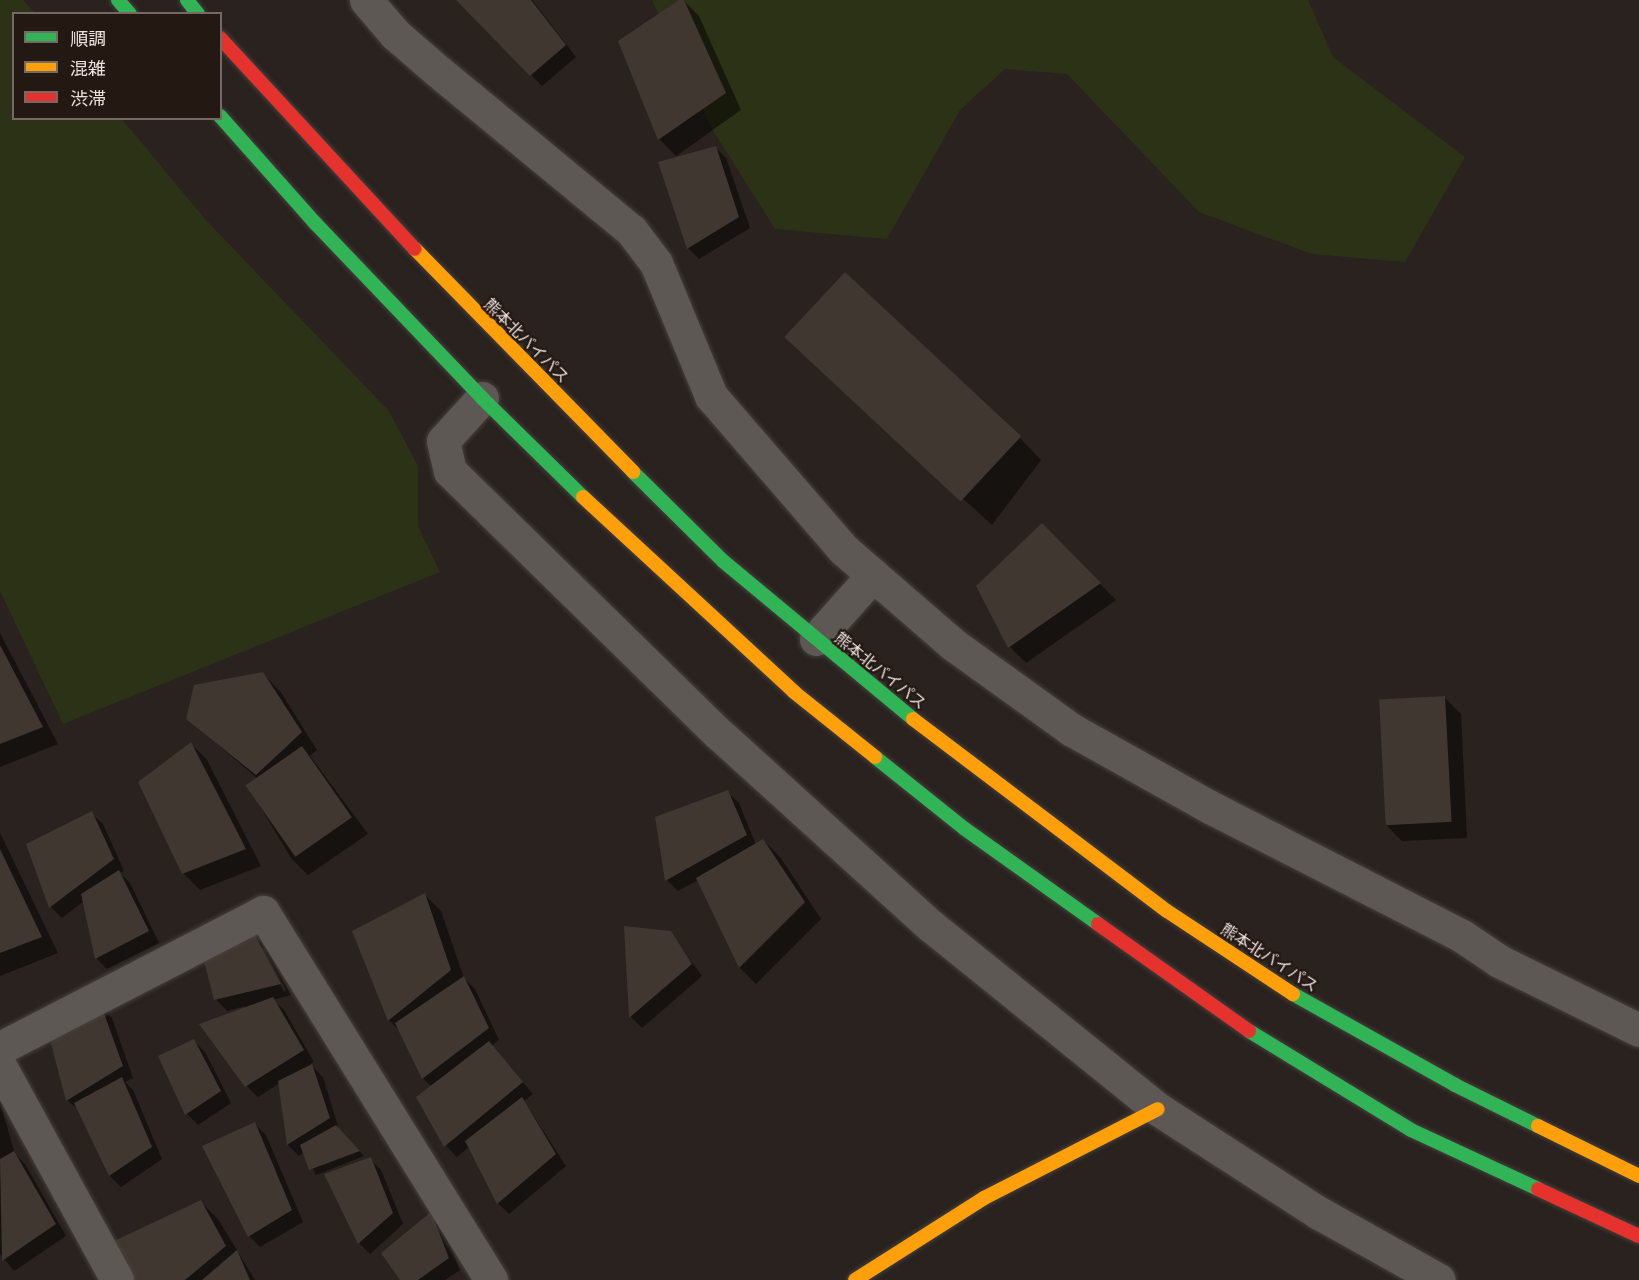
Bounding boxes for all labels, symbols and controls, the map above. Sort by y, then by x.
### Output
legend [12,12,222,120]
text: 順調 [70,29,106,49]
text: 混雑 [70,59,106,79]
text: 渋滞 [70,89,106,109]
street label: 熊本北バイパス [480,295,572,387]
street label: 熊本北バイパス [830,628,930,714]
street label: 熊本北バイパス [1217,919,1321,997]

